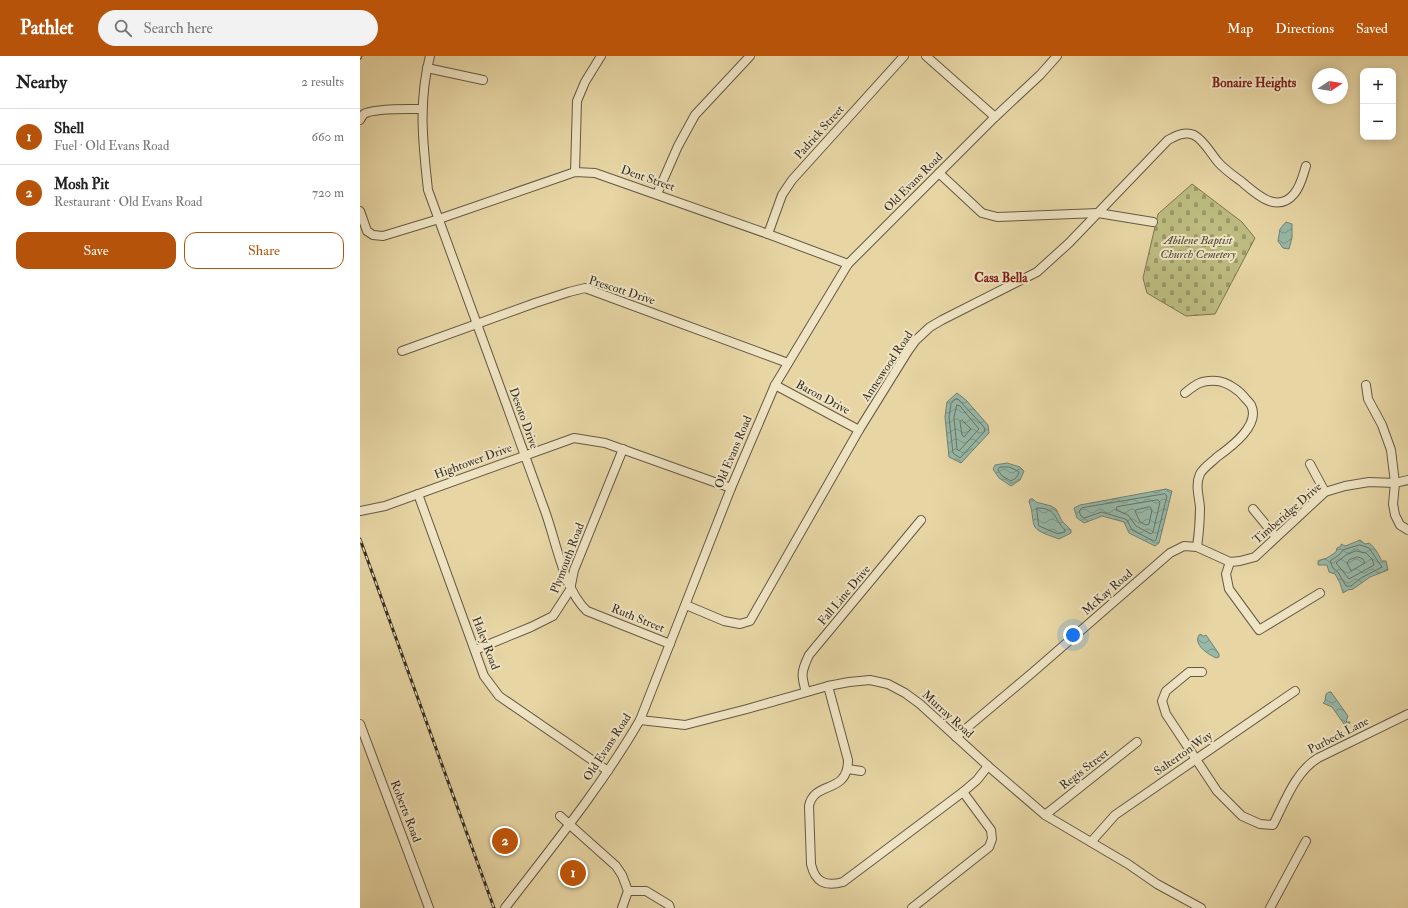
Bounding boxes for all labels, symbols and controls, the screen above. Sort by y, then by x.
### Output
search box [98,10,378,46]
text: Pathlet [20,16,74,40]
icon: search [112,17,134,39]
text: Search here [144,19,213,38]
text: Map [1227,20,1253,37]
text: Directions [1275,20,1334,37]
text: Saved [1356,20,1388,37]
north arrow [1312,68,1348,104]
map controls [1360,68,1396,140]
button: + [1360,68,1396,104]
text: Nearby [16,72,67,93]
text: 2 results [301,74,344,90]
district label: Bonaire Heights [1212,75,1297,92]
street label: Padrick Street [791,102,848,162]
button: − [1360,104,1396,140]
text: Shell [54,119,84,138]
text: 1 [27,129,31,145]
text: 660 m [311,129,344,145]
text: Fuel · Old Evans Road [54,138,169,154]
street label: Old Evans Road [881,150,946,215]
street label: Dent Street [619,162,677,195]
text: Mosh Pit [54,175,109,194]
text: 2 [26,185,32,201]
text: 720 m [312,185,344,201]
text: Restaurant · Old Evans Road [54,194,202,210]
button: Save [16,232,176,269]
button: Share [184,232,344,269]
park label: Abilene Baptist Church Cemetery [1160,233,1237,262]
district label: Casa Bella [974,270,1028,286]
street label: Prescott Drive [587,273,657,308]
street label: Anneswood Road [858,328,916,405]
street label: Baron Drive [793,377,852,418]
street label: Desoto Drive [505,385,542,451]
street label: Old Evans Road [711,414,756,491]
street label: Hightower Drive [432,440,514,482]
street label: Timberidge Drive [1250,479,1325,547]
street label: Plymouth Road [547,521,588,596]
street label: Fall Line Drive [815,562,874,628]
street label: McKay Road [1079,566,1136,618]
street label: Ruth Street [609,601,667,636]
street label: Haley Road [469,614,503,672]
your location [1063,625,1083,645]
street label: Murray Road [919,687,977,742]
street label: Old Evans Road [580,711,635,784]
street label: Purbeck Lane [1305,714,1371,757]
street label: Salterton Way [1151,727,1216,779]
street label: Regis Street [1057,746,1112,793]
street label: Roberts Road [387,778,424,844]
pin: 2 [492,826,518,856]
pin: 1 [560,858,586,888]

